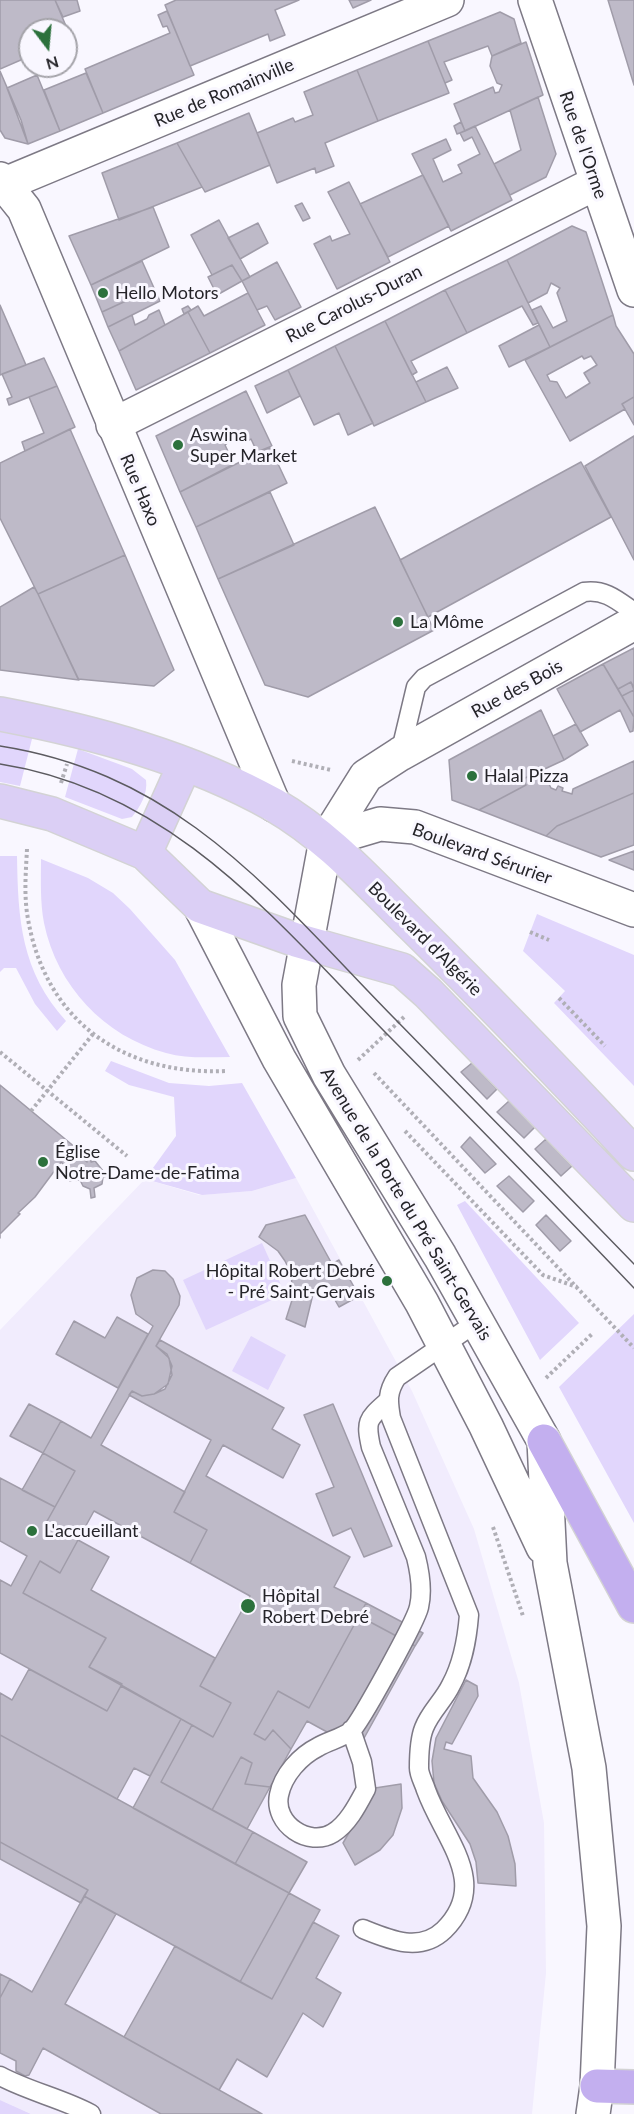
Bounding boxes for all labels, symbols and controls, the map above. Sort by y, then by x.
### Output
north arrow [18,18,78,78]
text: N [44,53,61,75]
street label: Rue de Romainville [151,54,297,132]
street label: Rue de l'Orme [555,88,611,202]
street label: Rue Carolus-Duran [282,260,426,348]
place label: Hello Motors [115,282,219,304]
marker: Hello Motors [96,286,110,300]
place label: Aswina Super Market [190,424,297,466]
marker: Aswina Super Market [171,438,185,452]
street label: Rue Haxo [115,451,165,529]
place label: La Môme [410,611,484,633]
marker: La Môme [391,615,405,629]
street label: Rue des Bois [468,655,566,723]
place label: Halal Pizza [484,765,569,787]
marker: Halal Pizza [465,769,479,783]
street label: Boulevard Sérurier [409,819,555,889]
street label: Boulevard d'Algérie [363,877,487,1001]
street label: Avenue de la Porte du Pré Saint-Gervais [316,1064,496,1344]
place label: Église Notre-Dame-de-Fatima [55,1141,240,1184]
marker: Église Notre-Dame-de-Fatima [36,1155,50,1169]
place label: Hôpital Robert Debré - Pré Saint-Gervais [206,1260,375,1302]
marker: Hôpital Robert Debré - Pré Saint-Gervais [380,1274,394,1288]
place label: L'accueillant [44,1520,139,1542]
marker: L'accueillant [25,1524,39,1538]
place label: Hôpital Robert Debré [262,1585,369,1628]
marker: Hôpital Robert Debré [239,1597,257,1615]

